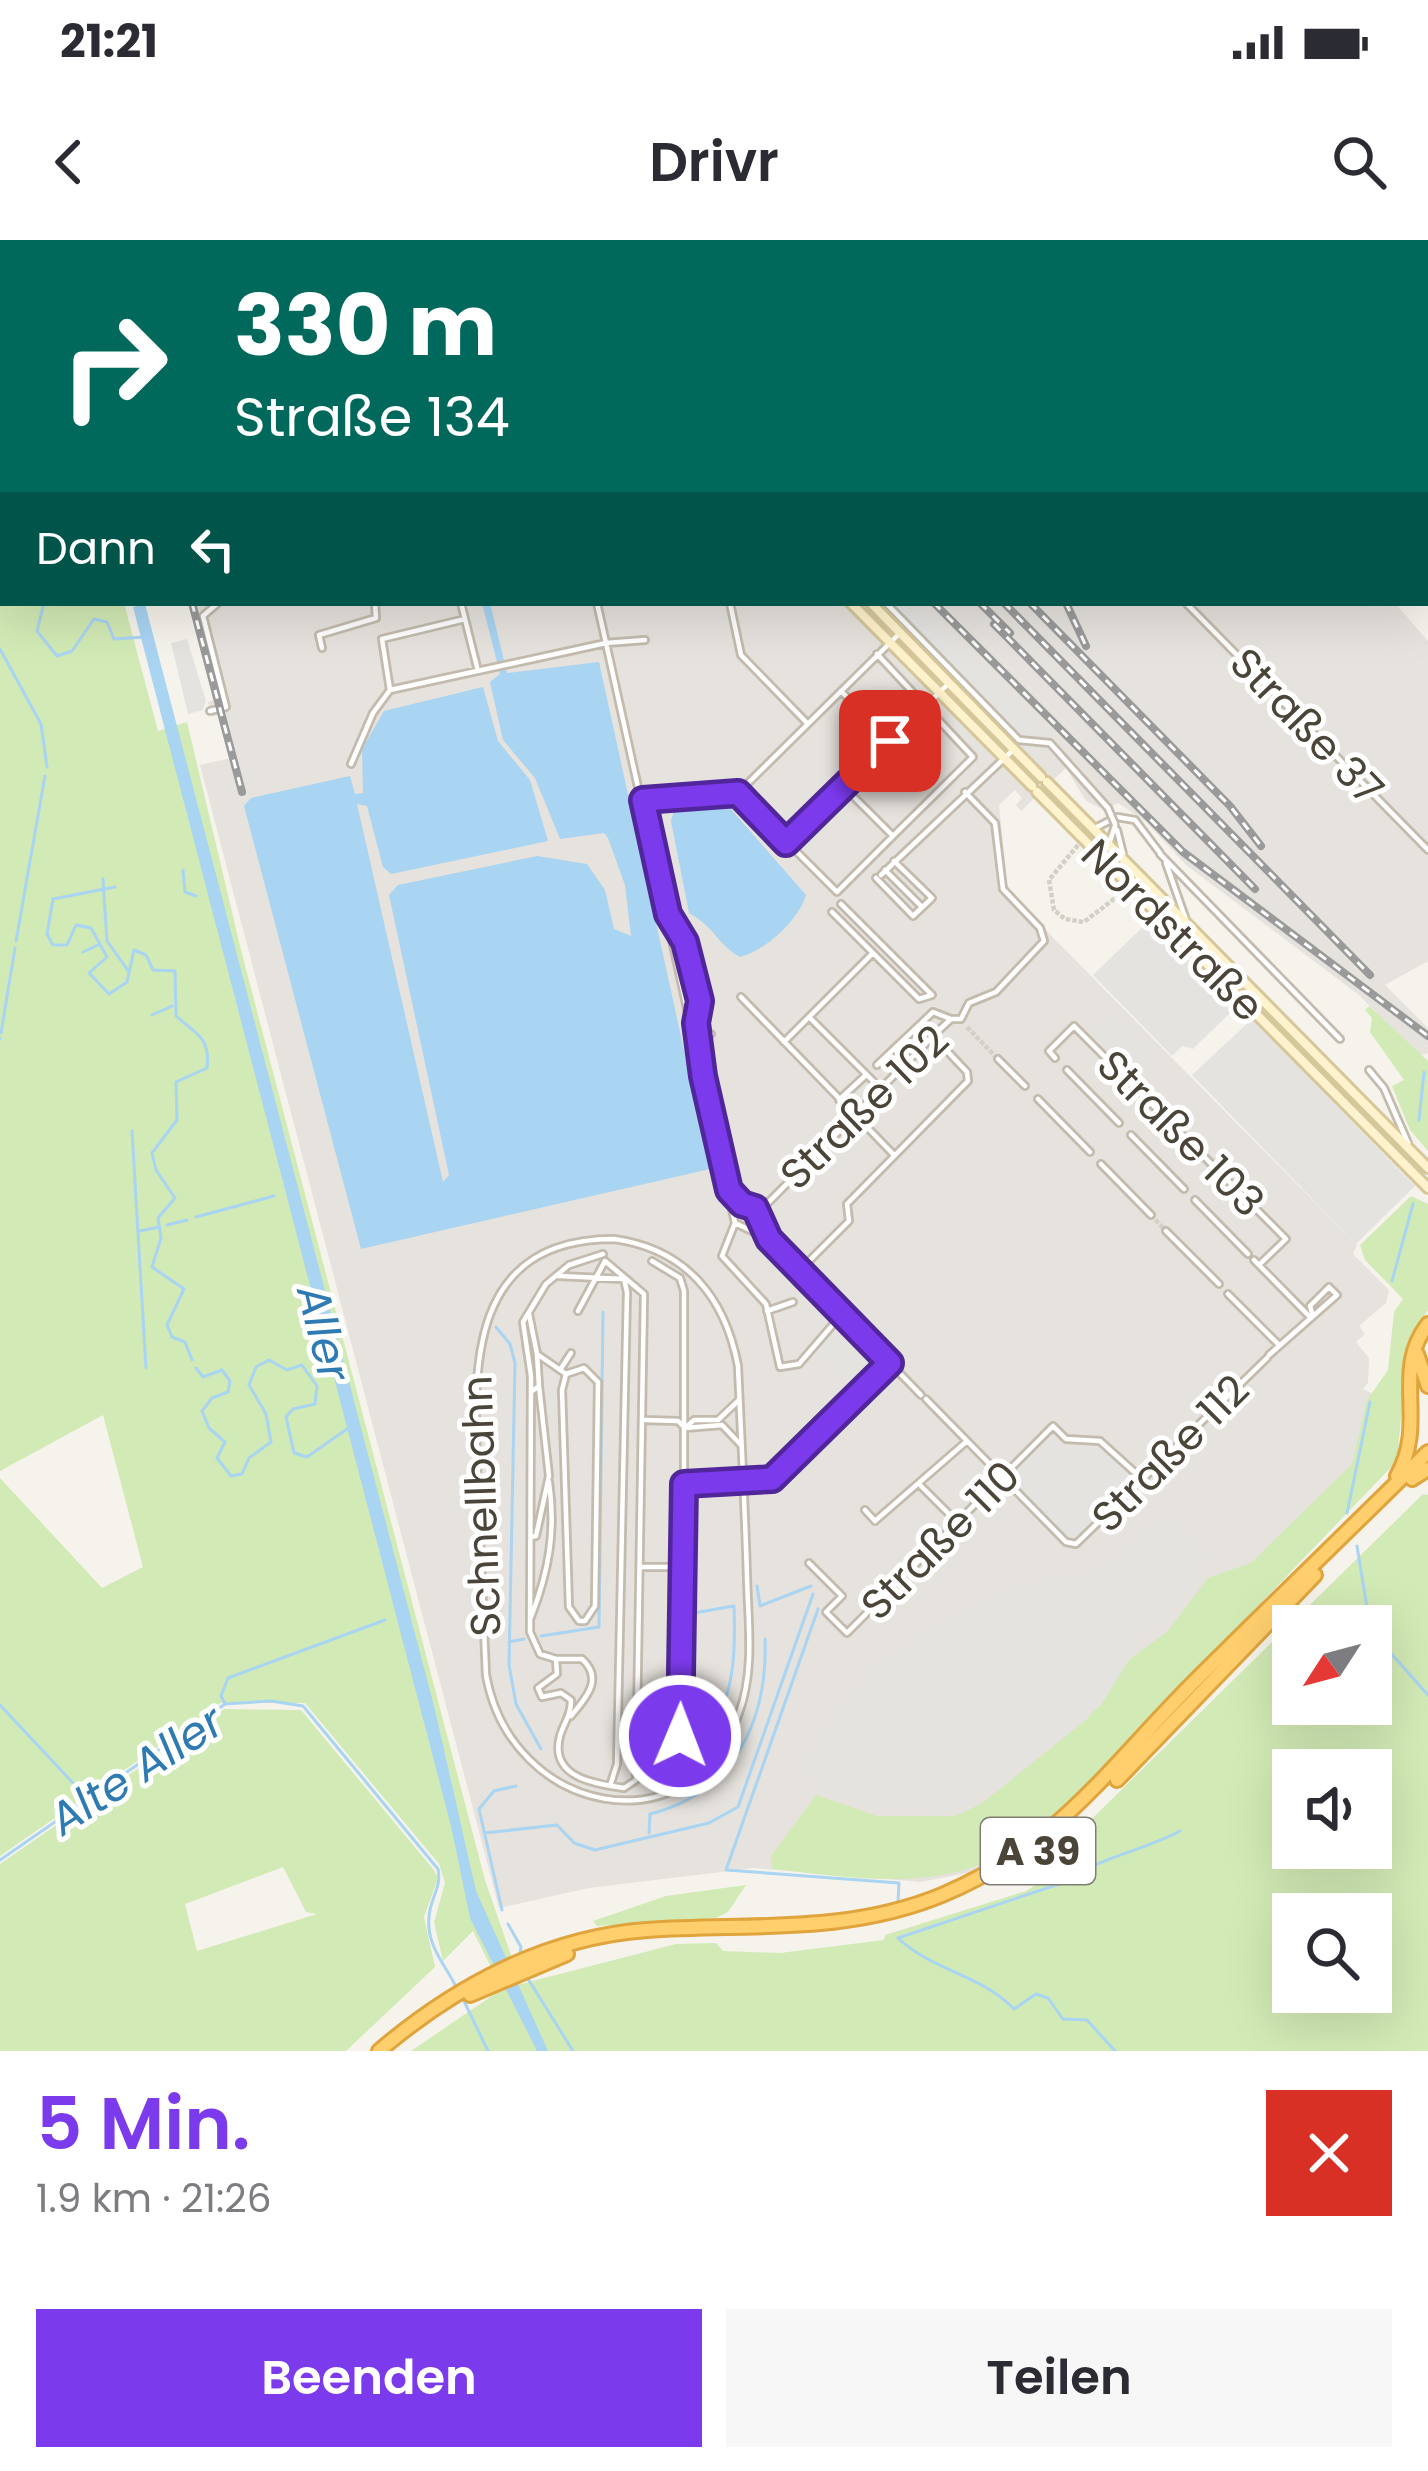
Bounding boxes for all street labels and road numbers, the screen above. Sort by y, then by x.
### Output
street label: Straße 37 [1217,635,1396,818]
street label: Nordstraße [1068,826,1277,1035]
street label: Straße 102 [767,1012,962,1203]
street label: Straße 103 [1084,1037,1277,1230]
street label: Straße 112 [1078,1361,1262,1545]
street label: Schnellbahn [447,1374,516,1638]
street label: Straße 110 [848,1448,1033,1633]
road number: A 39 [981,1818,1095,1884]

